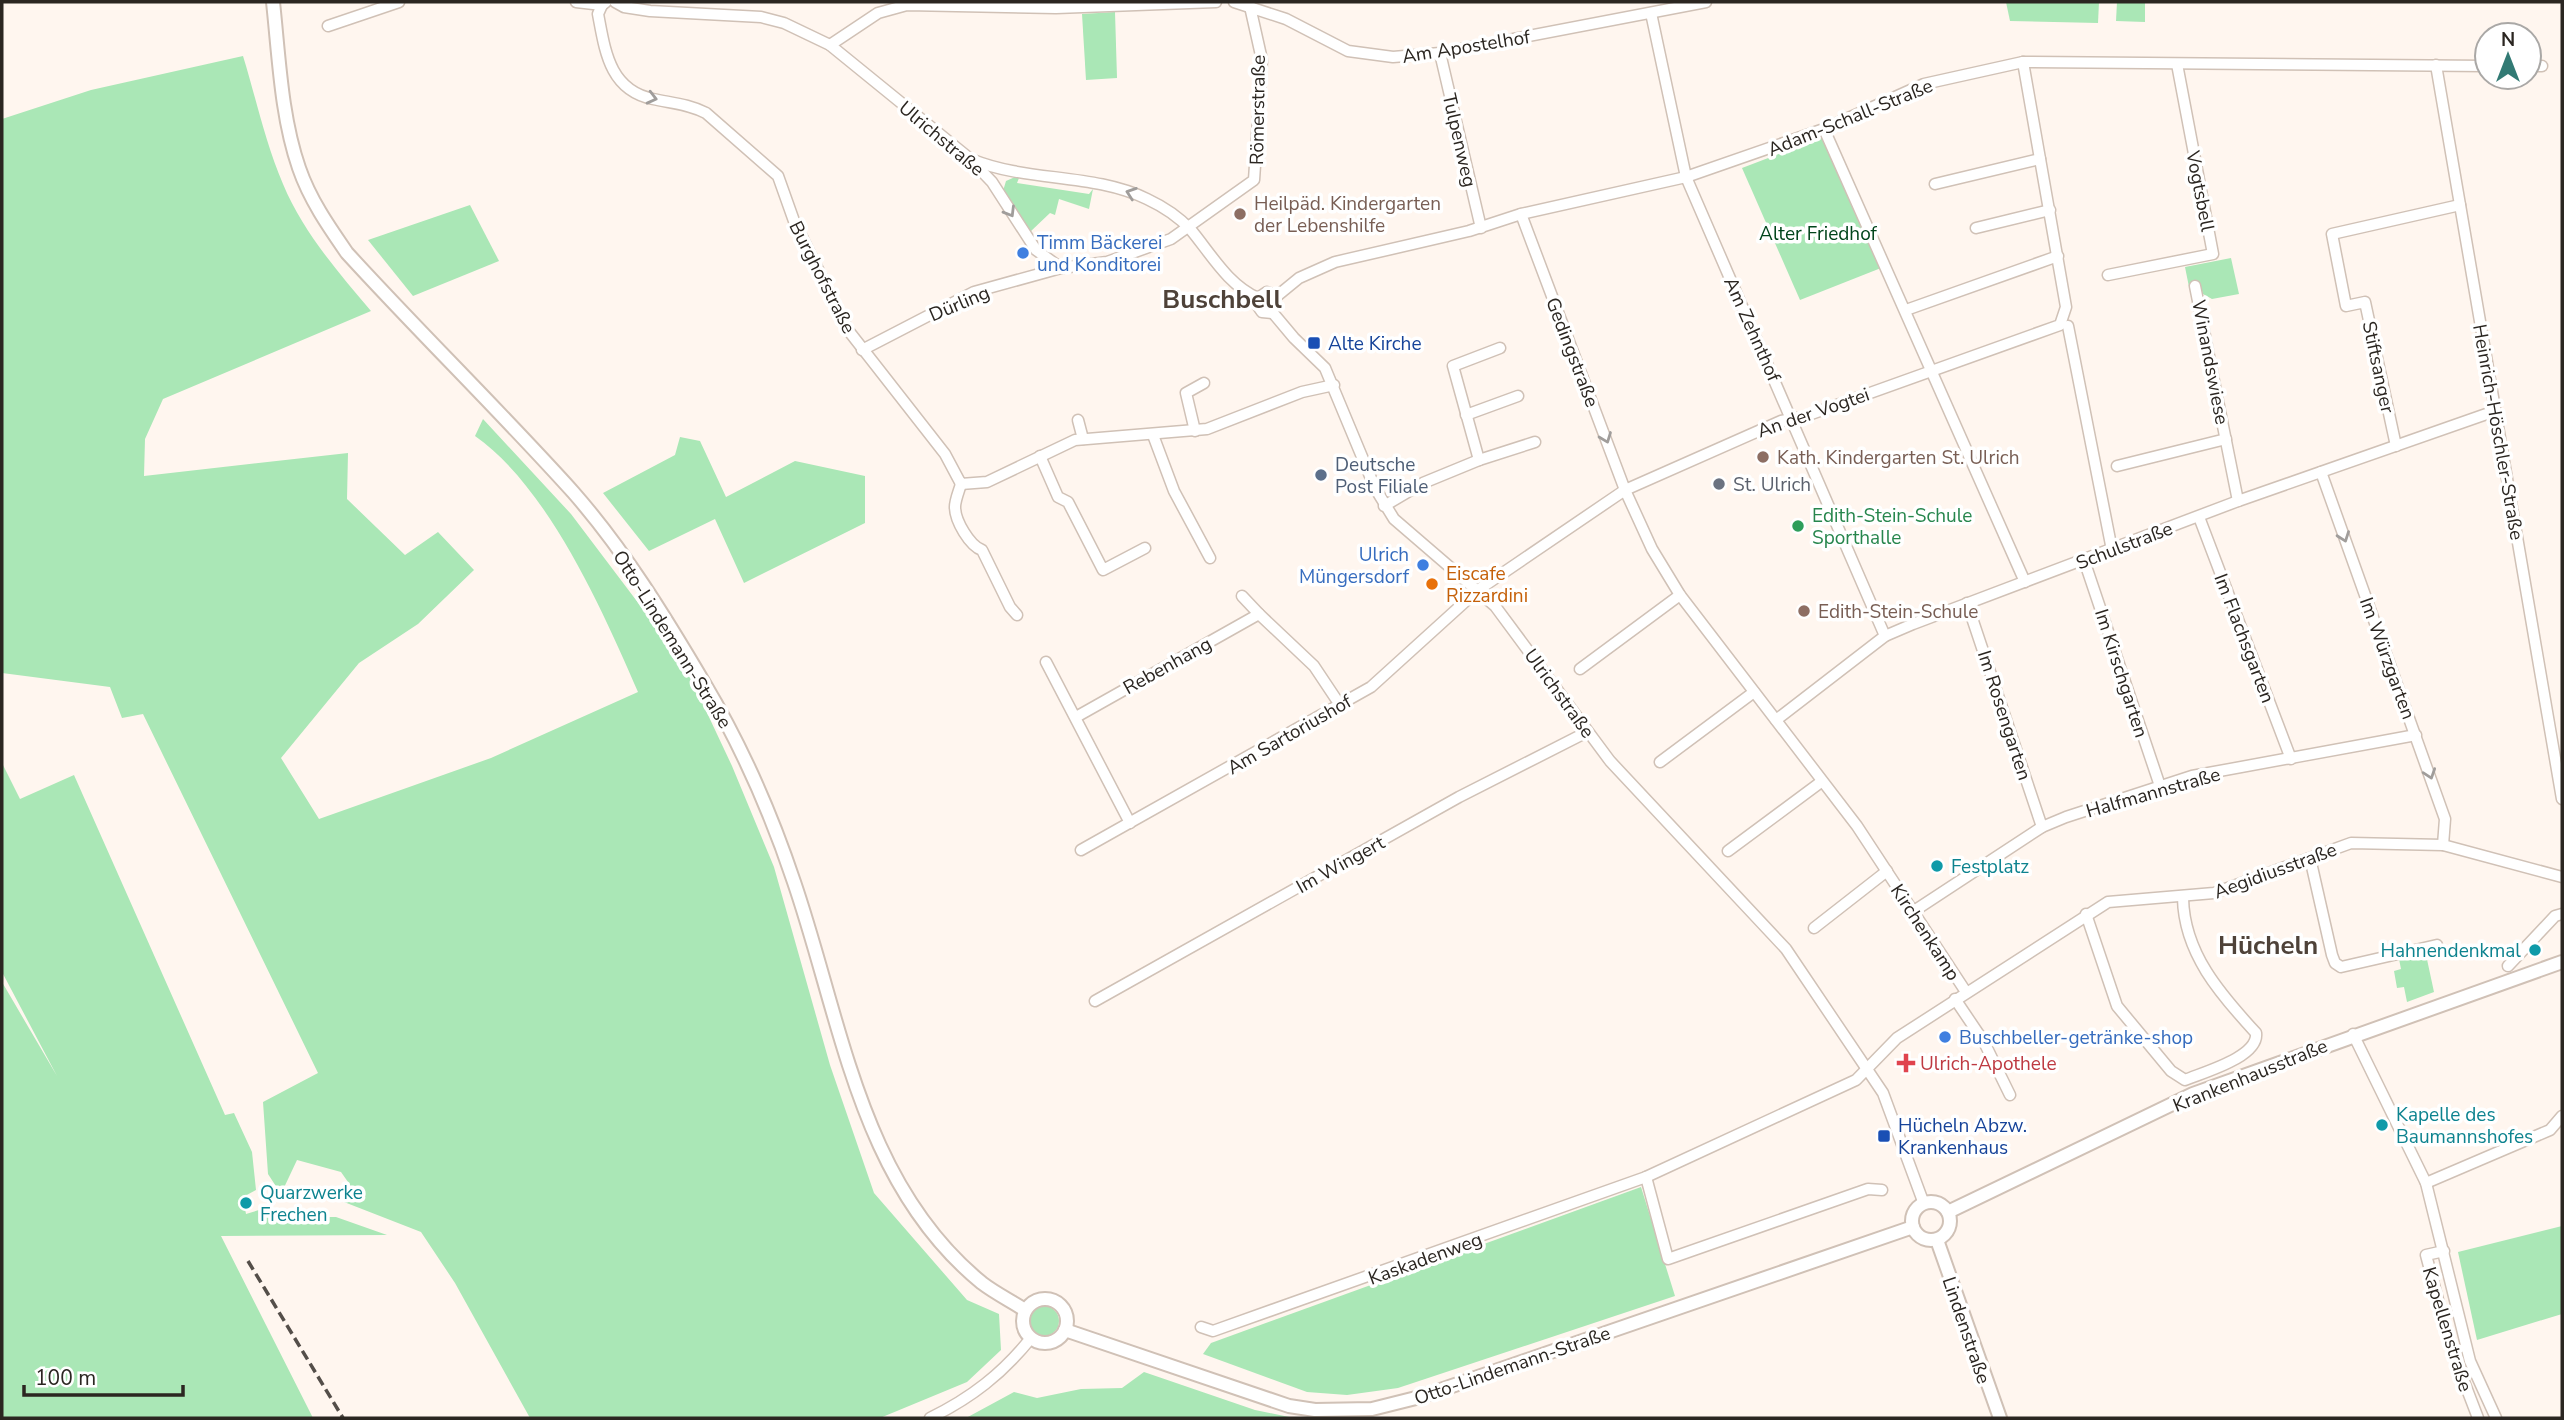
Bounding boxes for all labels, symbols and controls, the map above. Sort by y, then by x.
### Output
north arrow [2473,21,2543,91]
street label: Am Apostelhof [1400,24,1533,70]
text: N [2501,27,2515,53]
street label: Römerstraße [1244,55,1272,165]
street label: Adam-Schall-Straße [1764,73,1937,163]
one-way arrow [646,90,658,104]
street label: Tulpenweg [1436,91,1482,190]
street label: Ulrichstraße [893,95,990,182]
street label: Vogtsbell [2179,148,2221,234]
one-way arrow [1125,187,1137,201]
place label: Heilpäd. Kindergarten der Lebenshilfe [1254,191,1441,239]
one-way arrow [1002,205,1015,218]
marker: Heilpäd. Kindergarten der Lebenshilfe [1232,206,1248,222]
street label: Burghofstraße [783,217,862,338]
park label: Alter Friedhof [1759,221,1878,247]
place label: Timm Bäckerei und Konditorei [1037,230,1163,278]
marker: Timm Bäckerei und Konditorei [1015,245,1031,261]
street label: Am Zehnthof [1717,273,1787,386]
street label: Dürling [925,280,994,328]
district label: Buschbell [1162,282,1282,317]
street label: Gedingstraße [1539,294,1605,411]
street label: Winandswiese [2185,297,2235,427]
street label: Stiftsanger [2356,319,2400,416]
street label: Heinrich-Höschler-Straße [2466,322,2530,542]
place label: Alte Kirche [1328,331,1422,357]
marker: Alte Kirche [1306,335,1322,351]
street label: An der Vogtei [1754,382,1873,444]
one-way arrow [1597,432,1611,444]
place label: Kath. Kindergarten St. Ulrich [1777,445,2019,471]
marker: Kath. Kindergarten St. Ulrich [1755,449,1771,465]
place label: Deutsche Post Filiale [1335,452,1428,500]
marker: Deutsche Post Filiale [1313,467,1329,483]
place label: St. Ulrich [1733,472,1811,498]
marker: St. Ulrich [1711,476,1727,492]
place label: Edith-Stein-Schule Sporthalle [1812,503,1972,551]
street label: Schulstraße [2072,516,2177,576]
marker: Edith-Stein-Schule Sporthalle [1790,518,1806,534]
one-way arrow [2336,530,2350,542]
place label: Ulrich Müngersdorf [1299,542,1410,590]
street label: Otto-Lindemann-Straße [607,545,738,734]
marker: Ulrich Müngersdorf [1415,557,1431,573]
place label: Eiscafe Rizzardini [1446,561,1528,609]
street label: Im Flachsgarten [2207,570,2281,707]
marker: Eiscafe Rizzardini [1424,576,1440,592]
street label: Im Würzgarten [2353,594,2421,723]
place label: Edith-Stein-Schule [1818,599,1978,625]
marker: Edith-Stein-Schule [1796,603,1812,619]
street label: Im Kirschgarten [2088,606,2154,741]
street label: Rebenhang [1119,631,1216,701]
street label: Ulrichstraße [1518,644,1600,744]
street label: Im Rosengarten [1971,647,2037,784]
street label: Am Sartoriushof [1222,688,1357,781]
street label: Halfmannstraße [2083,761,2223,825]
one-way arrow [2422,767,2436,779]
street label: Im Wingert [1292,830,1390,900]
street label: Aegidiusstraße [2210,837,2340,905]
place label: Festplatz [1951,854,2029,880]
marker: Festplatz [1929,858,1945,874]
street label: Kirchenkamp [1884,879,1966,986]
district label: Hücheln [2218,928,2318,963]
place label: Hahnendenkmal [2381,938,2521,964]
marker: Hahnendenkmal [2527,942,2543,958]
place label: Buschbeller-getränke-shop [1959,1025,2193,1051]
marker: Buschbeller-getränke-shop [1937,1029,1953,1045]
street label: Krankenhausstraße [2169,1033,2332,1119]
place label: Ulrich-Apothele [1920,1051,2057,1077]
marker: Ulrich-Apothele [1898,1055,1914,1071]
place label: Kapelle des Baumannshofes [2396,1102,2533,1150]
place label: Hücheln Abzw. Krankenhaus [1898,1113,2027,1161]
marker: Kapelle des Baumannshofes [2374,1117,2390,1133]
marker: Hücheln Abzw. Krankenhaus [1876,1128,1892,1144]
place label: Quarzwerke Frechen [260,1180,363,1228]
marker: Quarzwerke Frechen [238,1195,254,1211]
street label: Kaskadenweg [1365,1226,1486,1292]
street label: Kapellenstraße [2416,1264,2478,1395]
street label: Lindenstraße [1936,1273,1997,1387]
street label: Otto-Lindemann-Straße [1411,1320,1614,1412]
scale bar [24,1354,184,1398]
text: 100 m [35,1364,96,1392]

